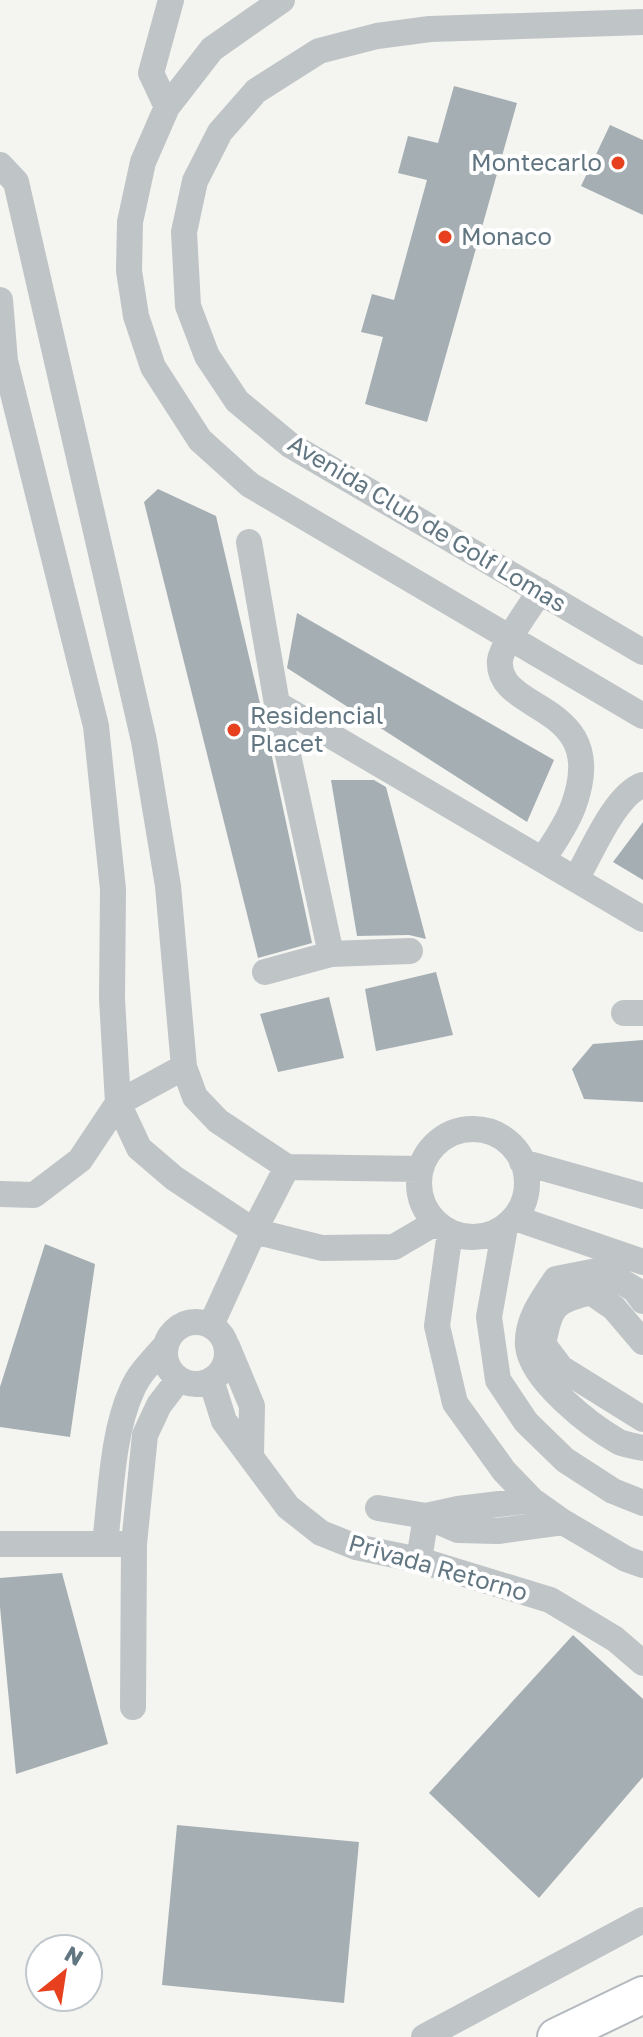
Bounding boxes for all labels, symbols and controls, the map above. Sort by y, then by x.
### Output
place label: Montecarlo [471,147,602,176]
marker: Montecarlo [609,154,627,172]
place label: Monaco [461,221,552,250]
marker: Monaco [436,228,454,246]
street label: Avenida Club de Golf Lomas [283,428,572,617]
place label: Residencial Placet [250,700,383,757]
marker: Residencial Placet [225,721,243,739]
street label: Privada Retorno [346,1527,531,1606]
north arrow [24,1933,104,2013]
text: N [60,1939,88,1971]

